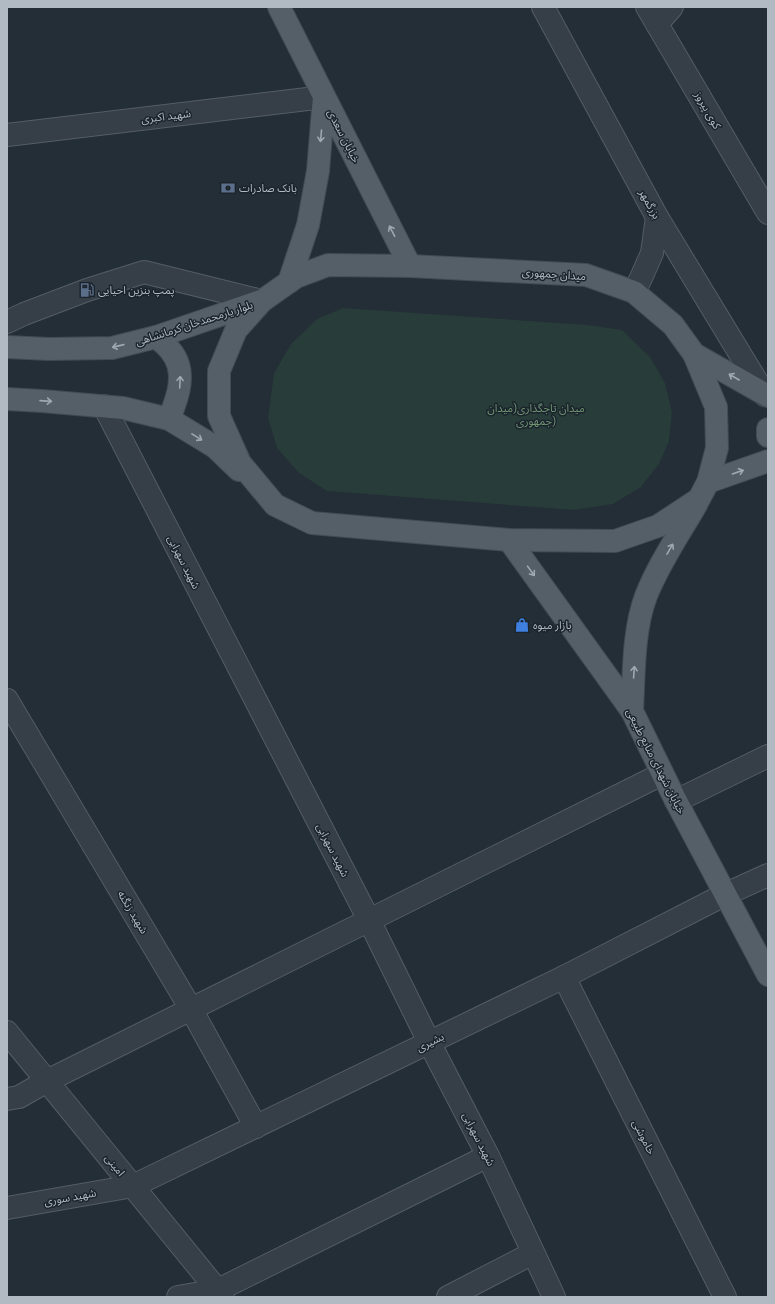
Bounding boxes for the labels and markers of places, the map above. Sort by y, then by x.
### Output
bank icon: بانک صادرات [220,180,236,196]
place label: بانک صادرات [239,181,297,195]
fuel station icon: پمپ بنزین احیایی [79,282,95,298]
place label: پمپ بنزین احیایی [98,283,174,298]
shop icon: بازار میوه [514,617,530,633]
place label: بازار میوه [533,618,572,632]

